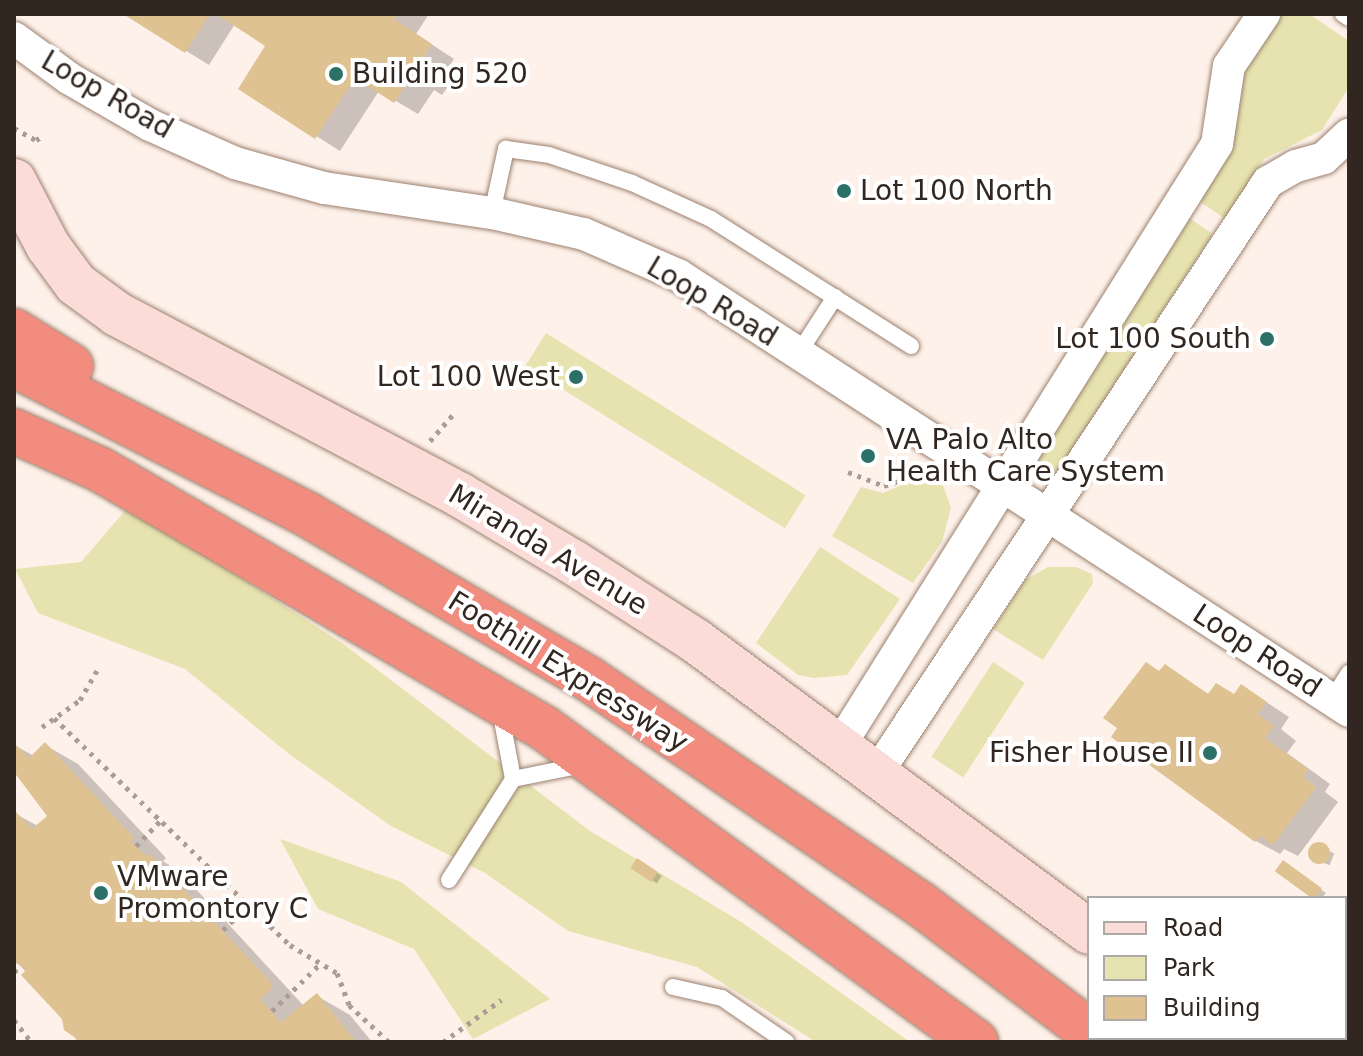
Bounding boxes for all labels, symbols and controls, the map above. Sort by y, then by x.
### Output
street label: Loop Road [35,44,179,146]
place label: Building 520 [352,57,528,91]
marker: Building 520 [327,65,345,83]
place label: Lot 100 North [860,174,1053,208]
marker: Lot 100 North [835,182,853,200]
street label: Loop Road [641,250,783,354]
place label: Lot 100 South [1055,322,1251,356]
marker: Lot 100 South [1258,330,1276,348]
place label: Lot 100 West [377,360,560,394]
marker: Lot 100 West [567,368,585,386]
place label: VA Palo Alto Health Care System [886,423,1165,489]
marker: VA Palo Alto Health Care System [857,445,879,467]
street label: Miranda Avenue [442,477,654,623]
street label: Foothill Expressway [442,585,694,759]
street label: Loop Road [1187,597,1327,705]
place label: Fisher House II [989,736,1194,770]
marker: Fisher House II [1201,744,1219,762]
place label: VMware Promontory C [117,860,308,926]
marker: VMware Promontory C [92,884,110,902]
legend [1087,896,1347,1040]
text: Road [1163,914,1223,942]
text: Park [1163,954,1215,982]
text: Building [1163,994,1260,1022]

